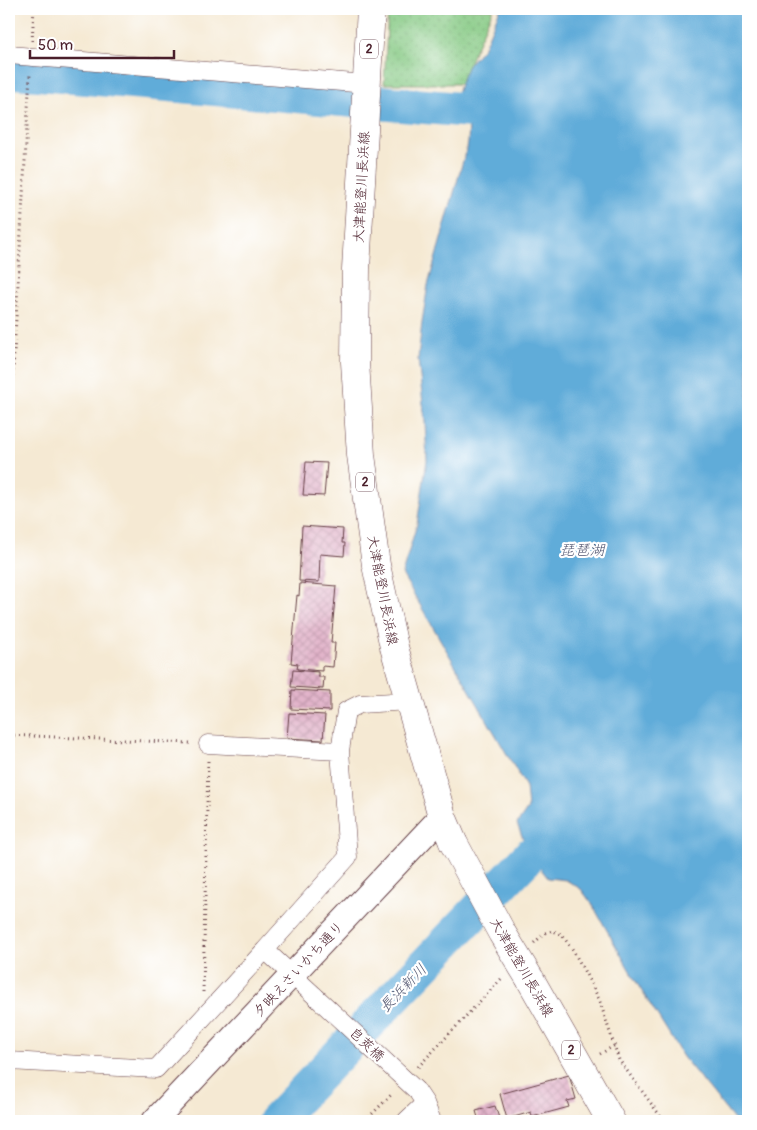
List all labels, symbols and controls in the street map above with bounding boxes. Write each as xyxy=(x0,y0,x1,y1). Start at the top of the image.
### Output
scale bar xyxy=(30,28,174,60)
text: 50 m xyxy=(38,36,73,55)
road number: 2 xyxy=(360,40,378,59)
street label: 大津能登川長浜線 xyxy=(350,131,373,243)
road number: 2 xyxy=(356,472,374,492)
street label: 大津能登川長浜線 xyxy=(363,534,402,647)
water label: 琵琶湖 xyxy=(559,541,606,560)
street label: 大津能登川長浜線 xyxy=(486,915,557,1020)
street label: 夕映えさいかち通り xyxy=(250,918,347,1021)
water label: 長浜新川 xyxy=(376,960,431,1017)
street label: 皀莢橋 xyxy=(346,1024,388,1065)
road number: 2 xyxy=(562,1040,580,1060)

